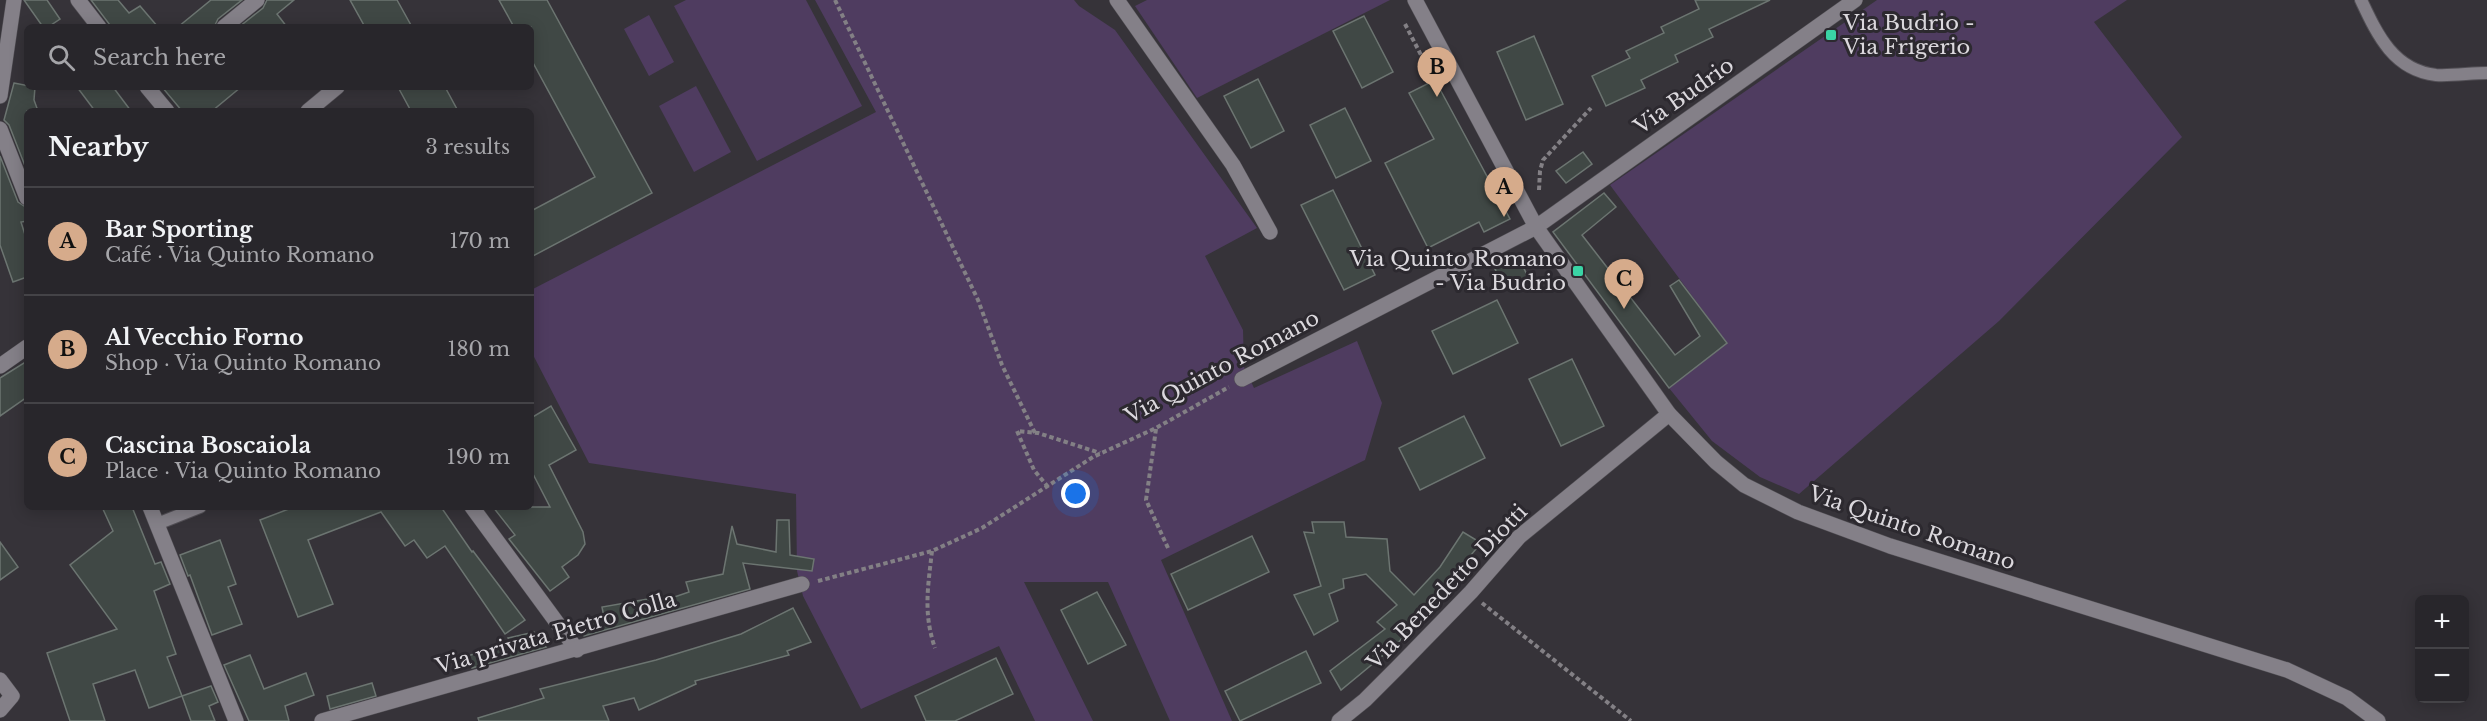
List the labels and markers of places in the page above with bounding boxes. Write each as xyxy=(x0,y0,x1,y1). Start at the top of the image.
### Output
place label: Via Budrio - Via Frigerio xyxy=(1842,10,1975,60)
marker: Via Budrio - Via Frigerio xyxy=(1824,28,1838,42)
pin: B xyxy=(1418,48,1456,97)
pin: A xyxy=(1484,168,1524,217)
place label: Via Quinto Romano - Via Budrio xyxy=(1348,246,1566,296)
pin: C xyxy=(1604,260,1644,309)
marker: Via Quinto Romano - Via Budrio xyxy=(1571,264,1585,278)

